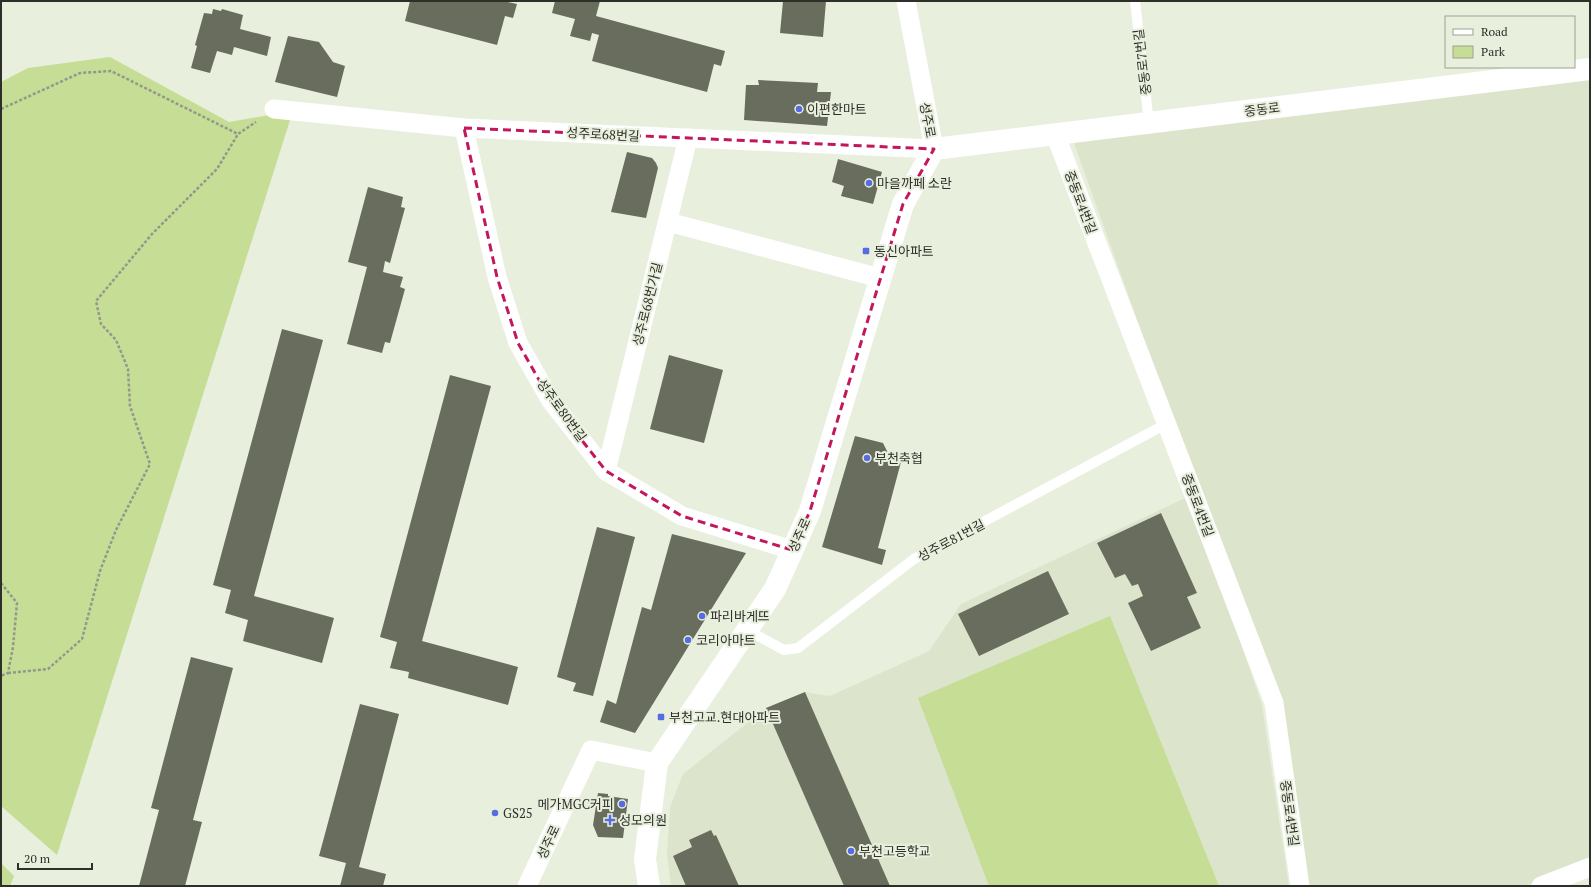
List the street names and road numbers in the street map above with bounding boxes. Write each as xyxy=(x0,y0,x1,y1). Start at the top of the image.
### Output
street label: 중동로7번길 xyxy=(1129,28,1155,96)
street label: 중동로 xyxy=(1243,98,1281,120)
street label: 성주로 xyxy=(916,101,940,139)
street label: 성주로68번길 xyxy=(566,123,640,145)
street label: 중동로4번길 xyxy=(1061,168,1101,236)
street label: 성주로68번가길 xyxy=(628,260,666,348)
street label: 성주로80번길 xyxy=(533,375,591,445)
street label: 중동로4번길 xyxy=(1178,471,1218,539)
street label: 성주로 xyxy=(783,515,815,555)
street label: 성주로81번길 xyxy=(914,515,988,565)
street label: 중동로4번길 xyxy=(1276,779,1304,847)
street label: 성주로 xyxy=(532,822,564,862)

